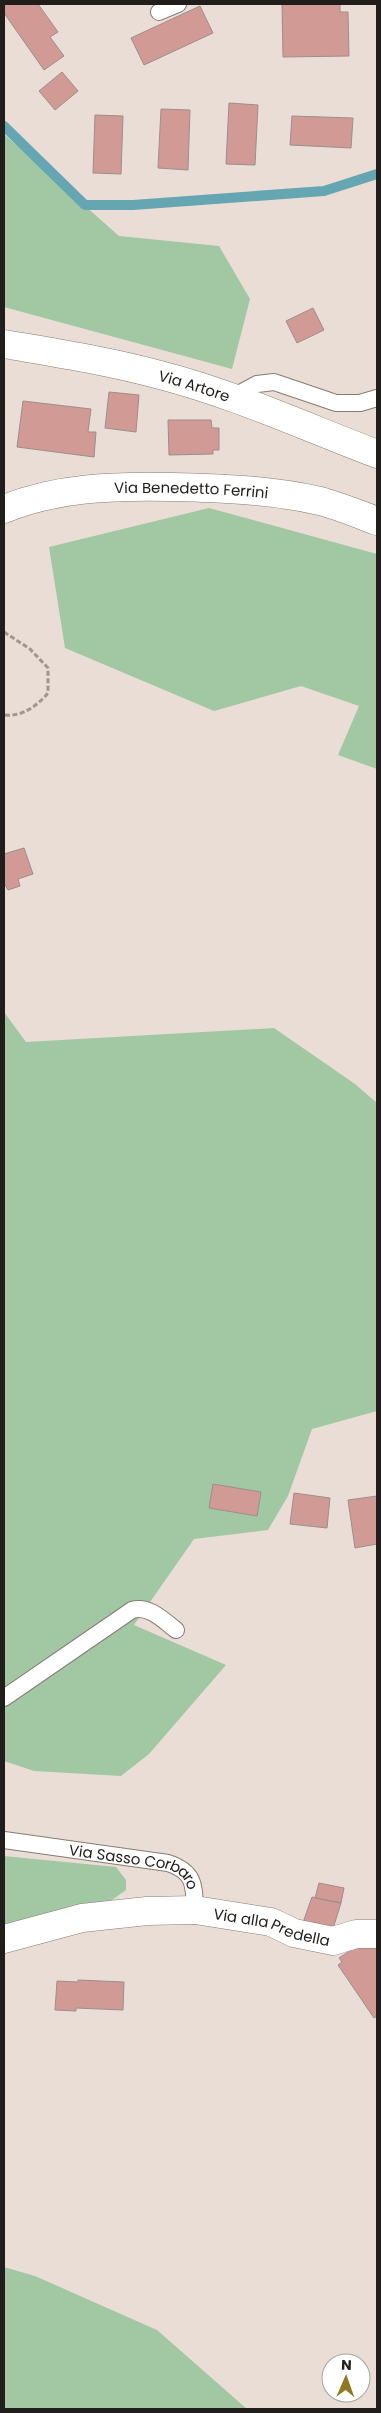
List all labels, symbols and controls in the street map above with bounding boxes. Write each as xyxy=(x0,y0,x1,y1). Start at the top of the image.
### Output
street label: Via Artore xyxy=(156,365,233,406)
street label: Via Benedetto Ferrini xyxy=(114,476,270,503)
street label: Via Sasso Corbaro xyxy=(68,1839,204,1892)
street label: Via alla Predella xyxy=(212,1903,332,1951)
north arrow xyxy=(321,2353,371,2403)
text: N xyxy=(341,2355,352,2375)

